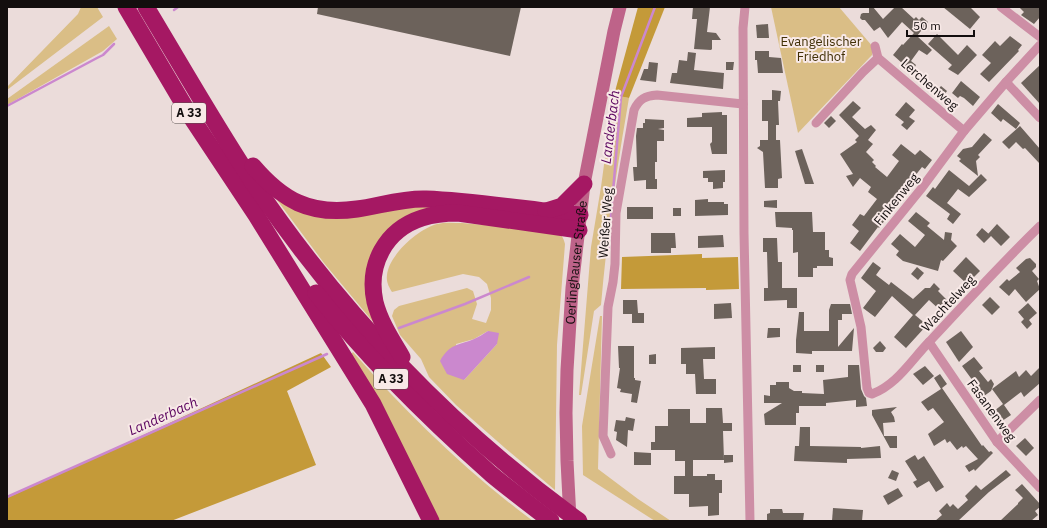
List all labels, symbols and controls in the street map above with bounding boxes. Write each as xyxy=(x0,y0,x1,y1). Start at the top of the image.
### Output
scale bar xyxy=(907,12,974,38)
text: 50 m xyxy=(913,18,941,33)
park label: Evangelischer Friedhof xyxy=(780,33,862,65)
street label: Lerchenweg xyxy=(897,55,962,114)
water label: Landerbach xyxy=(597,89,623,165)
road number: A 33 xyxy=(172,103,206,123)
street label: Finkenweg xyxy=(870,169,923,229)
street label: Weißer Weg xyxy=(595,187,616,259)
street label: Oerlinghauser Straße xyxy=(562,200,591,325)
street label: Wachtelweg xyxy=(918,271,979,335)
road number: A 33 xyxy=(374,369,408,389)
street label: Fasanenweg xyxy=(963,376,1020,445)
water label: Landerbach xyxy=(126,393,201,439)

